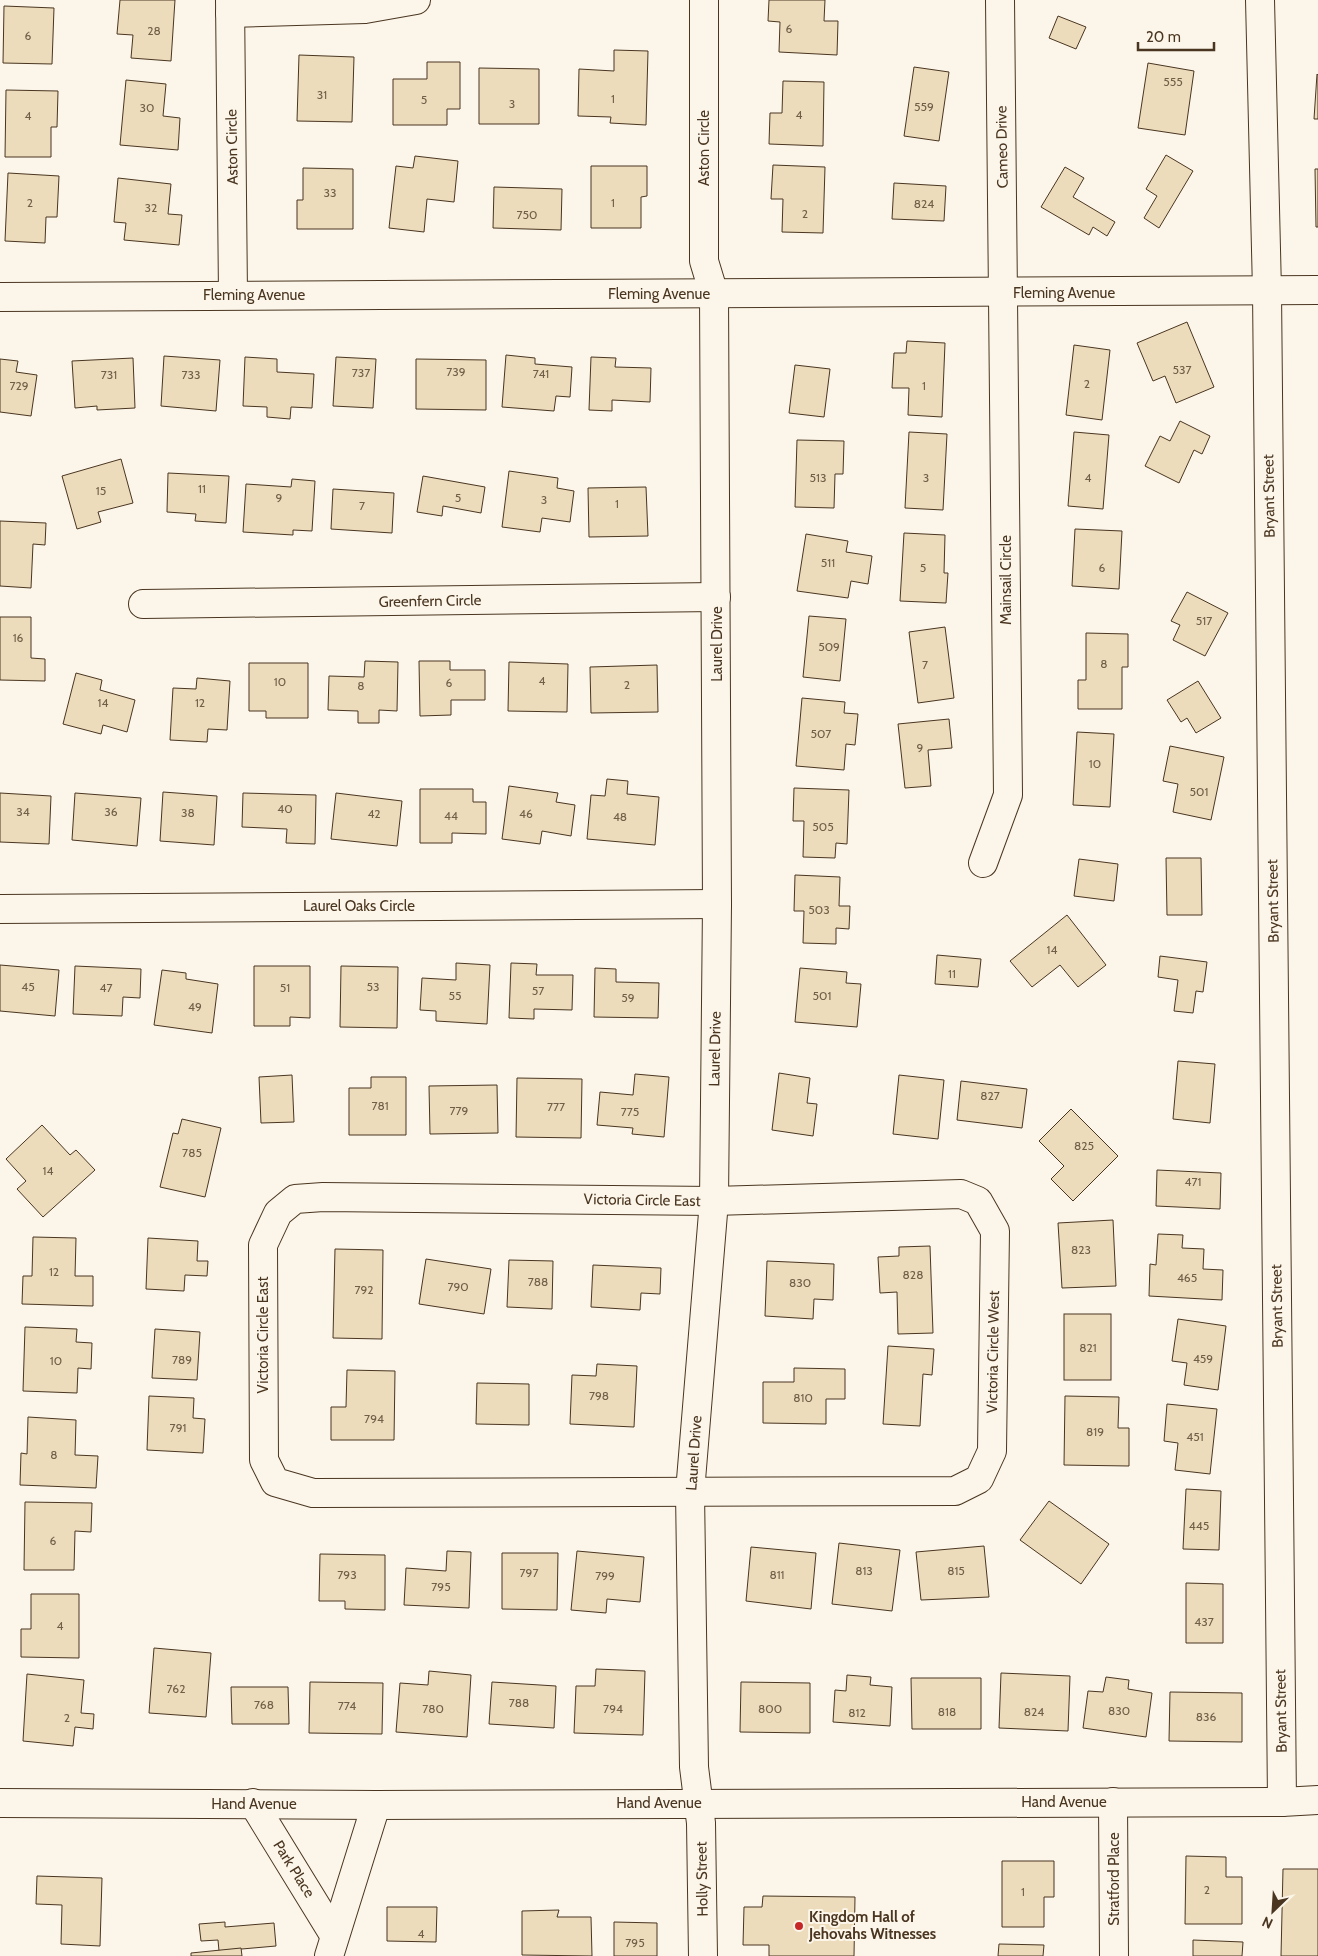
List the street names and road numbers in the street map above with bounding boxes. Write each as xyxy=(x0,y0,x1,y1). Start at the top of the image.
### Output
street label: Cameo Drive xyxy=(992,105,1012,188)
street label: Aston Circle xyxy=(222,109,242,185)
street label: Aston Circle xyxy=(695,110,713,186)
street label: Fleming Avenue xyxy=(1013,284,1115,302)
street label: Fleming Avenue xyxy=(608,285,710,303)
street label: Fleming Avenue xyxy=(203,286,305,304)
street label: Bryant Street xyxy=(1259,454,1279,538)
street label: Mainsail Circle xyxy=(997,535,1015,625)
street label: Greenfern Circle xyxy=(379,591,482,611)
street label: Laurel Drive xyxy=(708,606,726,682)
street label: Bryant Street xyxy=(1263,859,1283,943)
street label: Laurel Oaks Circle xyxy=(303,897,415,915)
street label: Laurel Drive xyxy=(705,1011,725,1087)
street label: Victoria Circle East xyxy=(583,1190,701,1210)
street label: Bryant Street xyxy=(1267,1264,1287,1348)
street label: Victoria Circle East xyxy=(254,1276,272,1394)
street label: Victoria Circle West xyxy=(983,1290,1003,1414)
street label: Laurel Drive xyxy=(682,1414,706,1491)
street label: Bryant Street xyxy=(1271,1669,1291,1753)
street label: Hand Avenue xyxy=(1021,1793,1107,1811)
street label: Hand Avenue xyxy=(616,1794,702,1812)
street label: Hand Avenue xyxy=(211,1795,297,1813)
street label: Stratford Place xyxy=(1105,1832,1123,1926)
street label: Park Place xyxy=(269,1837,319,1901)
street label: Holly Street xyxy=(692,1841,712,1917)

